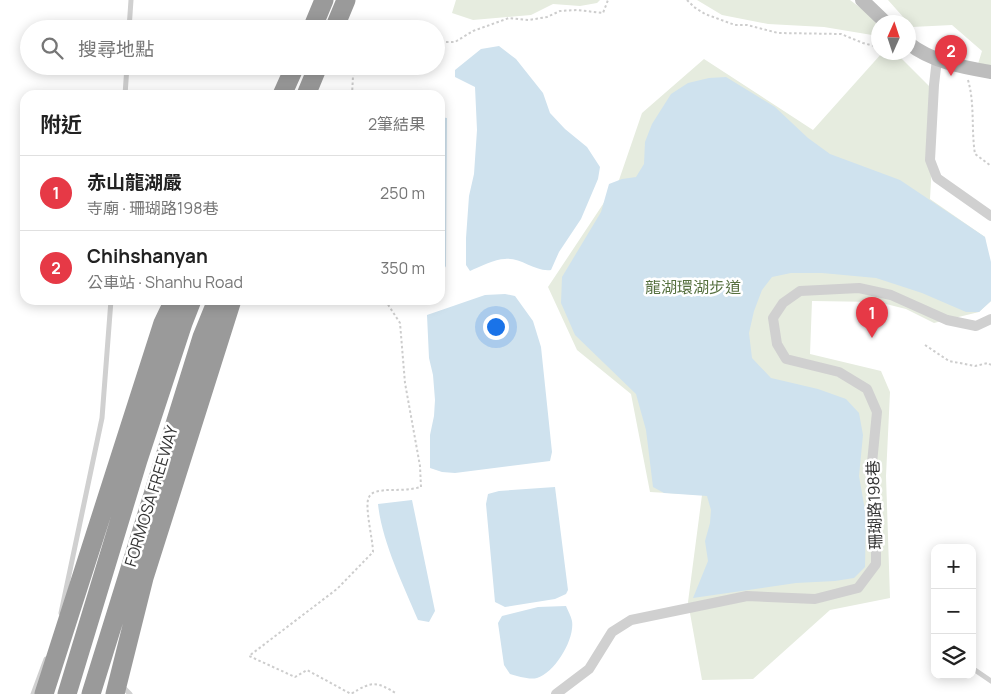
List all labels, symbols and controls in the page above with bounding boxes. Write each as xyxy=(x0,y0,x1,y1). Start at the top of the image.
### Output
north arrow xyxy=(871,15,916,60)
search box xyxy=(20,20,445,75)
icon: search xyxy=(38,34,66,62)
pin: 2 xyxy=(935,35,967,76)
text: 搜尋地點 xyxy=(78,36,154,62)
text: 附近 xyxy=(40,110,82,138)
text: 2筆結果 xyxy=(368,113,425,135)
text: 赤山龍湖嚴 xyxy=(87,169,182,195)
text: 1 xyxy=(52,182,60,204)
text: 250 m xyxy=(380,182,425,204)
text: 寺廟 · 珊瑚路198巷 xyxy=(87,197,218,219)
text: Chihshanyan xyxy=(87,243,208,269)
text: 2 xyxy=(51,257,61,279)
text: 350 m xyxy=(380,257,425,279)
text: 公車站 · Shanhu Road xyxy=(87,271,243,293)
park label: 龍湖環湖步道 xyxy=(645,276,741,298)
pin: 1 xyxy=(856,297,888,338)
your location xyxy=(483,314,509,340)
street label: FORMOSA FREEWAY xyxy=(119,423,183,569)
street label: 珊瑚路198巷 xyxy=(861,460,887,550)
map controls xyxy=(931,544,976,679)
button: + xyxy=(931,544,976,589)
button: − xyxy=(931,589,976,634)
button: layers xyxy=(931,634,976,679)

